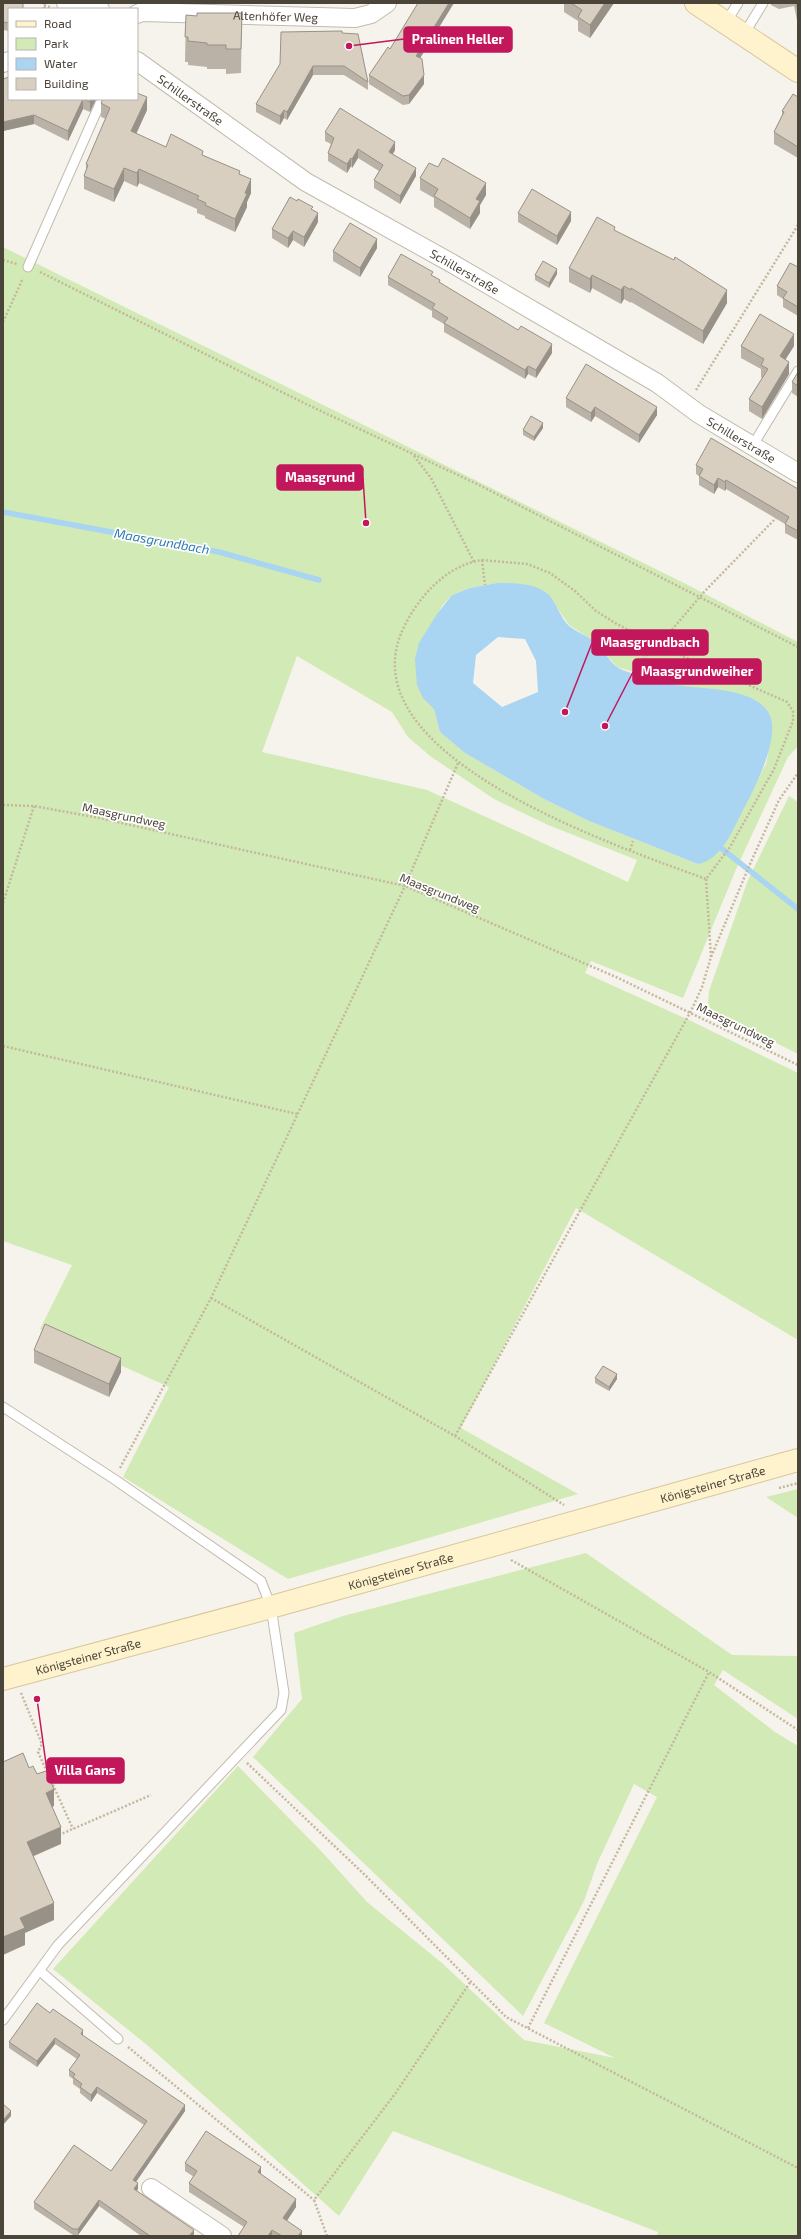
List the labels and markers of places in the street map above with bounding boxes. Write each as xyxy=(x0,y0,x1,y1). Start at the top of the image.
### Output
callout: Pralinen Heller xyxy=(404,27,512,52)
callout: Maasgrund xyxy=(277,465,363,490)
callout: Maasgrundbach xyxy=(592,630,708,655)
callout: Maasgrundweiher xyxy=(633,659,761,684)
callout: Villa Gans xyxy=(47,1758,124,1783)

